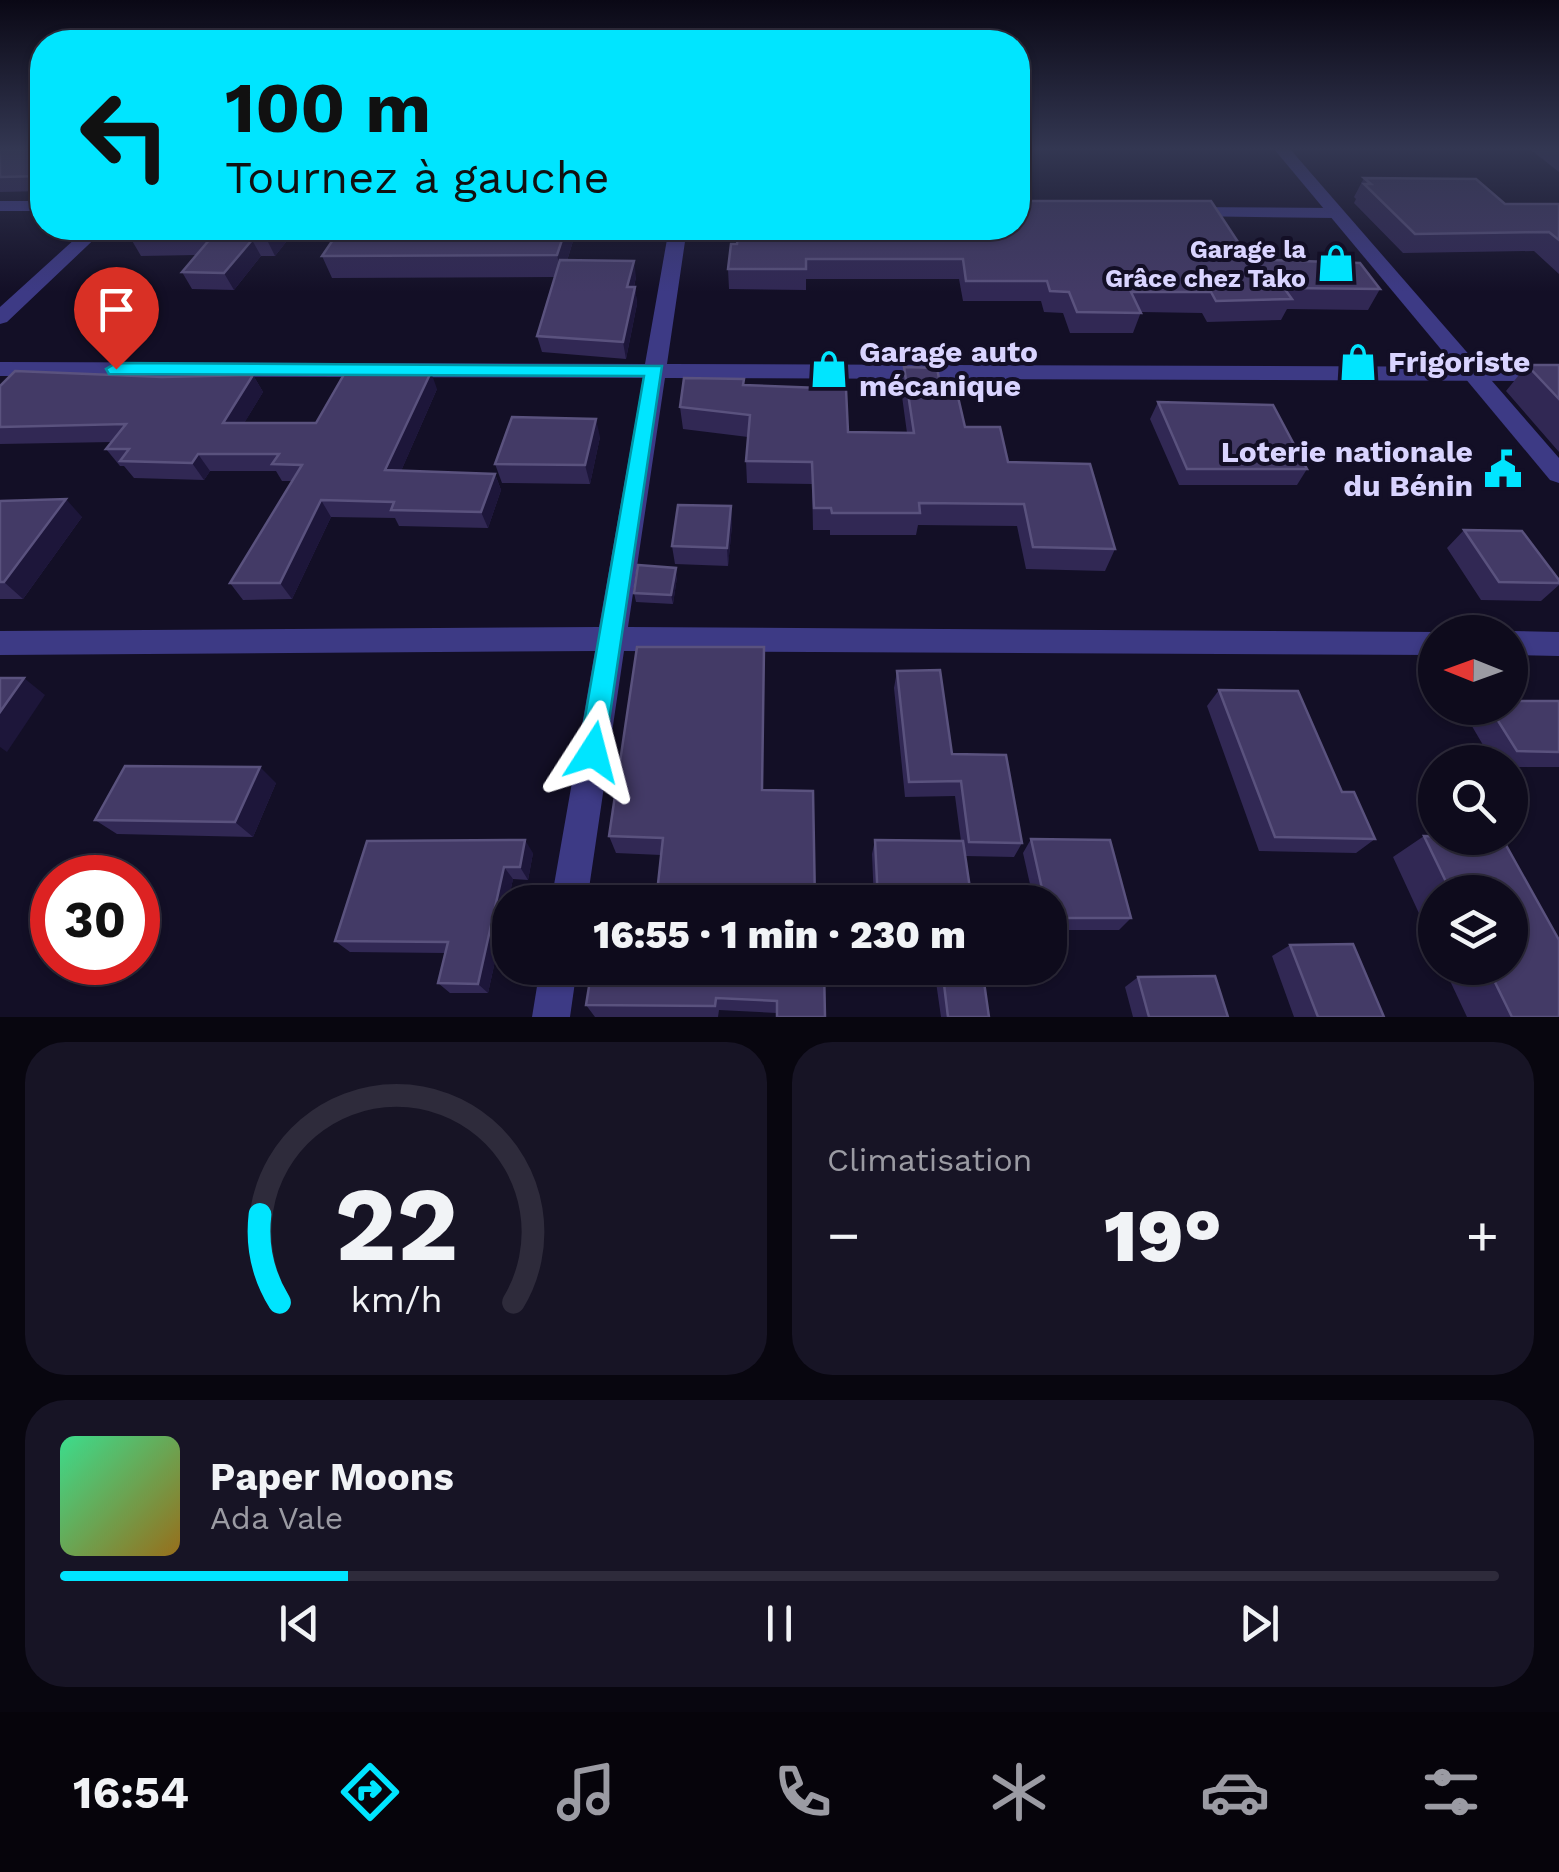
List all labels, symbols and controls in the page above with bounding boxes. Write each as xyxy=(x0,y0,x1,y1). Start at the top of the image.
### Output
text: 100 m xyxy=(225,67,431,149)
icon: left xyxy=(60,70,190,200)
text: Tournez à gauche xyxy=(225,151,610,204)
place label: Garage la Grâce chez Tako xyxy=(1105,235,1307,293)
shop icon: Garage la Grâce chez Tako xyxy=(1315,242,1357,284)
pin xyxy=(74,267,159,370)
icon: arrive xyxy=(89,282,144,337)
place label: Garage auto mécanique xyxy=(859,334,1038,403)
shop icon: Frigoriste xyxy=(1337,341,1379,383)
place label: Frigoriste xyxy=(1388,344,1530,379)
shop icon: Garage auto mécanique xyxy=(808,348,850,390)
place label: Loterie nationale du Bénin xyxy=(1221,434,1473,503)
public building icon: Loterie nationale du Bénin xyxy=(1482,448,1524,490)
north arrow xyxy=(1418,615,1528,725)
map controls xyxy=(1418,615,1528,985)
position arrow xyxy=(541,700,645,804)
button: search xyxy=(1418,745,1528,855)
speed limit sign: 30 xyxy=(30,855,160,985)
button: layers xyxy=(1418,875,1528,985)
text: 16:55 · 1 min · 230 m xyxy=(593,913,966,957)
text: Climatisation xyxy=(827,1141,1032,1179)
text: 22 xyxy=(334,1163,458,1285)
text: 19° xyxy=(1104,1191,1222,1279)
text: − xyxy=(827,1203,860,1267)
text: + xyxy=(1466,1203,1499,1267)
text: km/h xyxy=(350,1279,442,1321)
text: Paper Moons xyxy=(210,1455,454,1499)
text: Ada Vale xyxy=(210,1499,343,1537)
icon: previous xyxy=(272,1596,327,1651)
icon: pause xyxy=(752,1596,807,1651)
icon: next xyxy=(1232,1596,1287,1651)
icon: directions xyxy=(335,1757,405,1827)
icon: music xyxy=(551,1757,621,1827)
icon: phone xyxy=(768,1757,838,1827)
icon: climate xyxy=(984,1757,1054,1827)
icon: car xyxy=(1200,1757,1270,1827)
icon: filters xyxy=(1416,1757,1486,1827)
text: 16:54 xyxy=(73,1766,189,1819)

